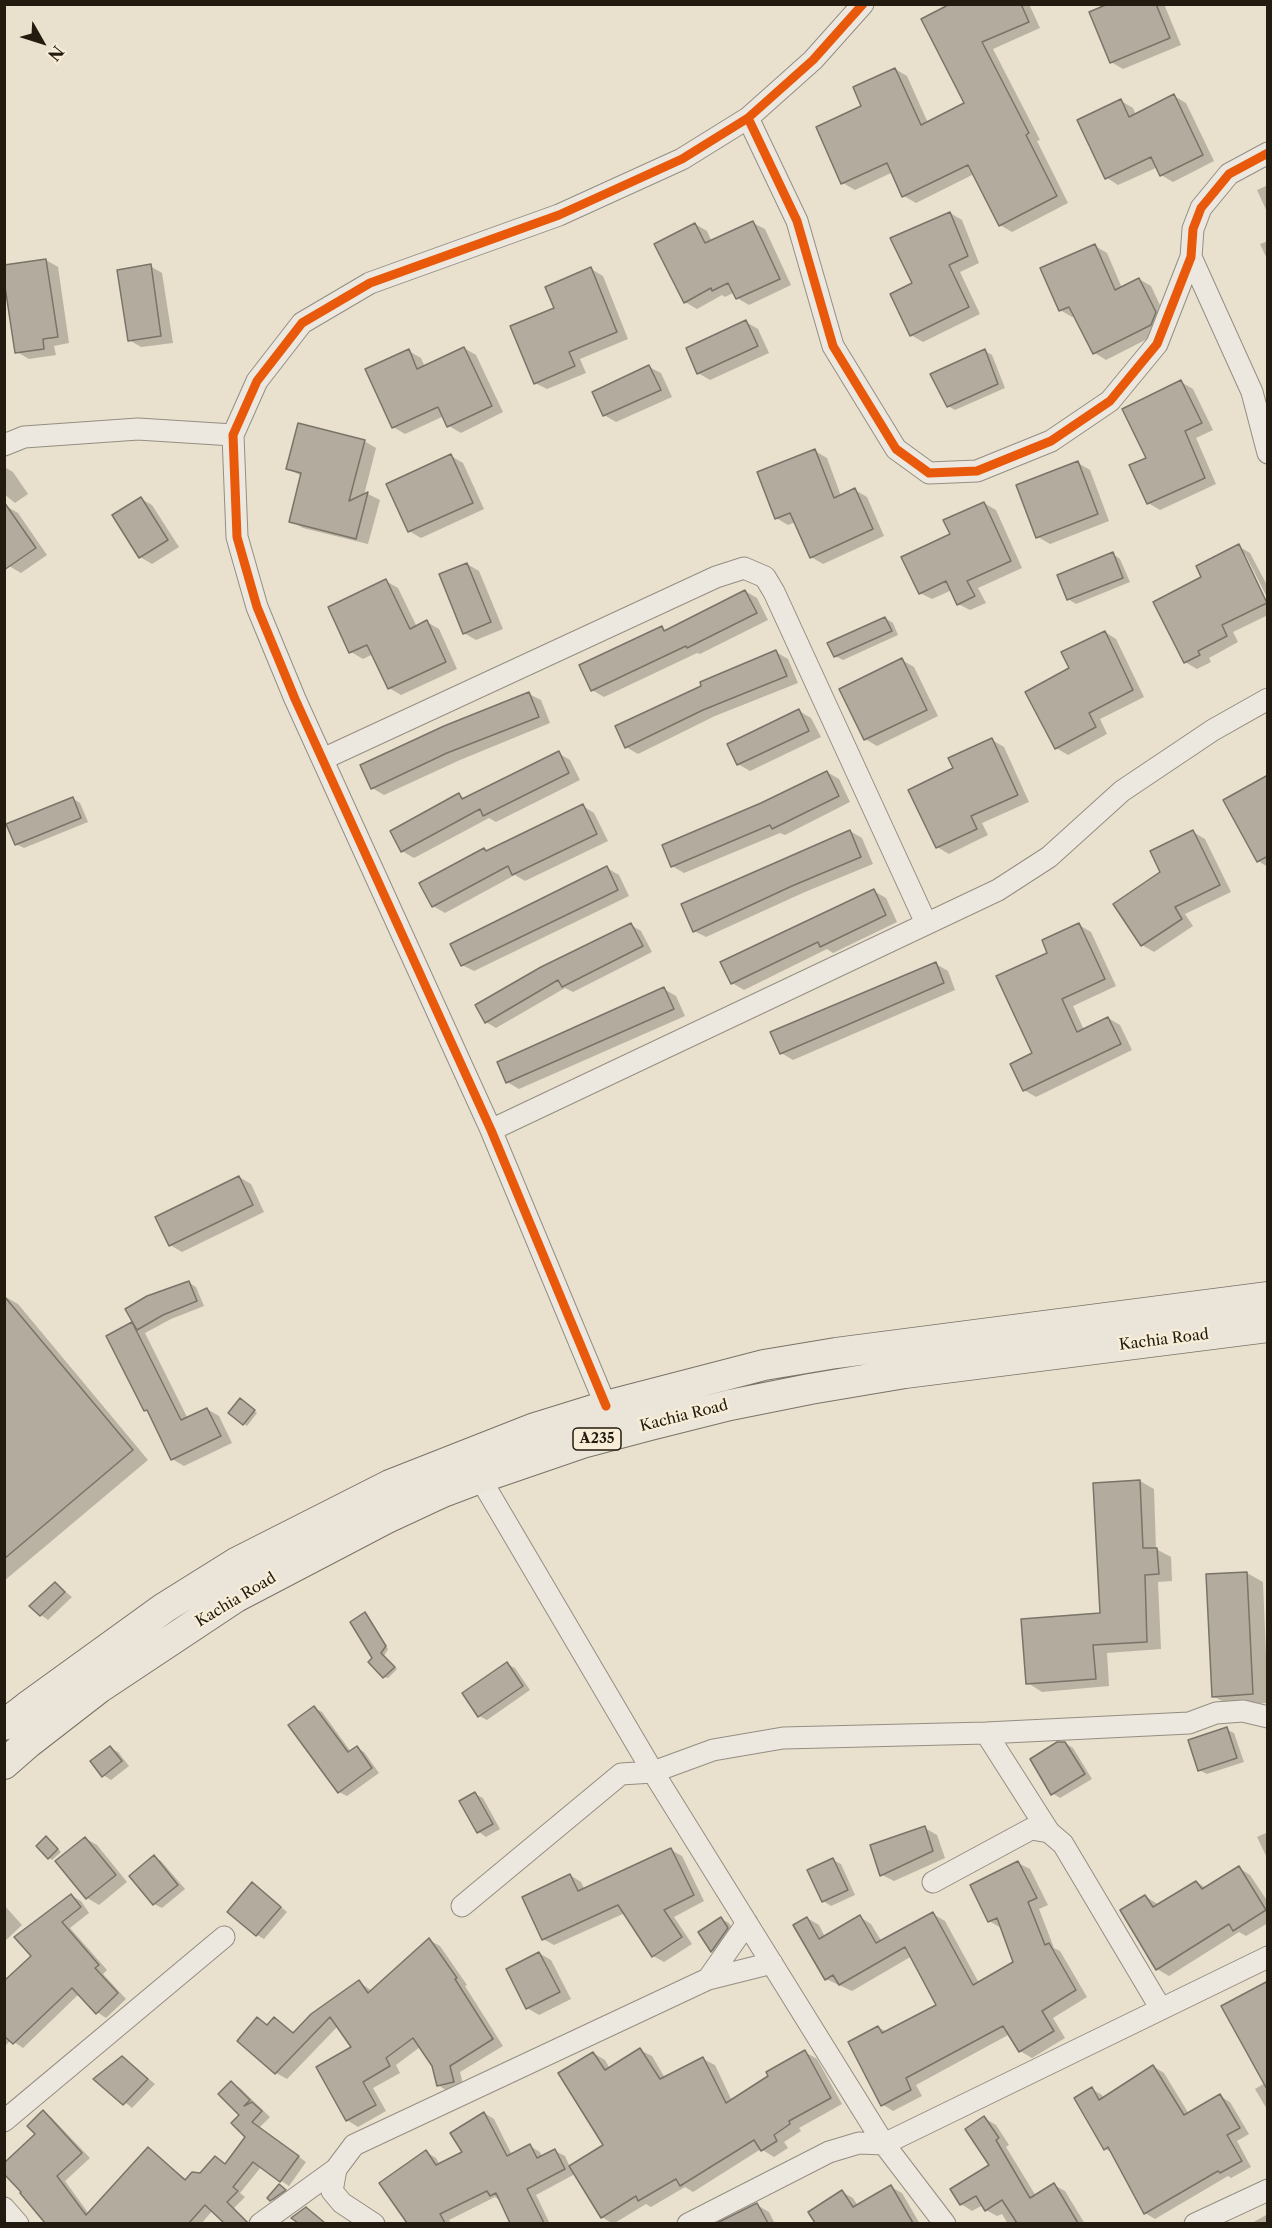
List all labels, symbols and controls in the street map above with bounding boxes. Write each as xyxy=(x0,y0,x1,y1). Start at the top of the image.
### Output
north arrow xyxy=(12,12,72,72)
text: N xyxy=(44,42,68,65)
street label: Kachia Road xyxy=(1118,1326,1210,1354)
street label: Kachia Road xyxy=(638,1396,730,1436)
road number: A235 xyxy=(573,1428,621,1450)
street label: Kachia Road xyxy=(193,1569,279,1631)

